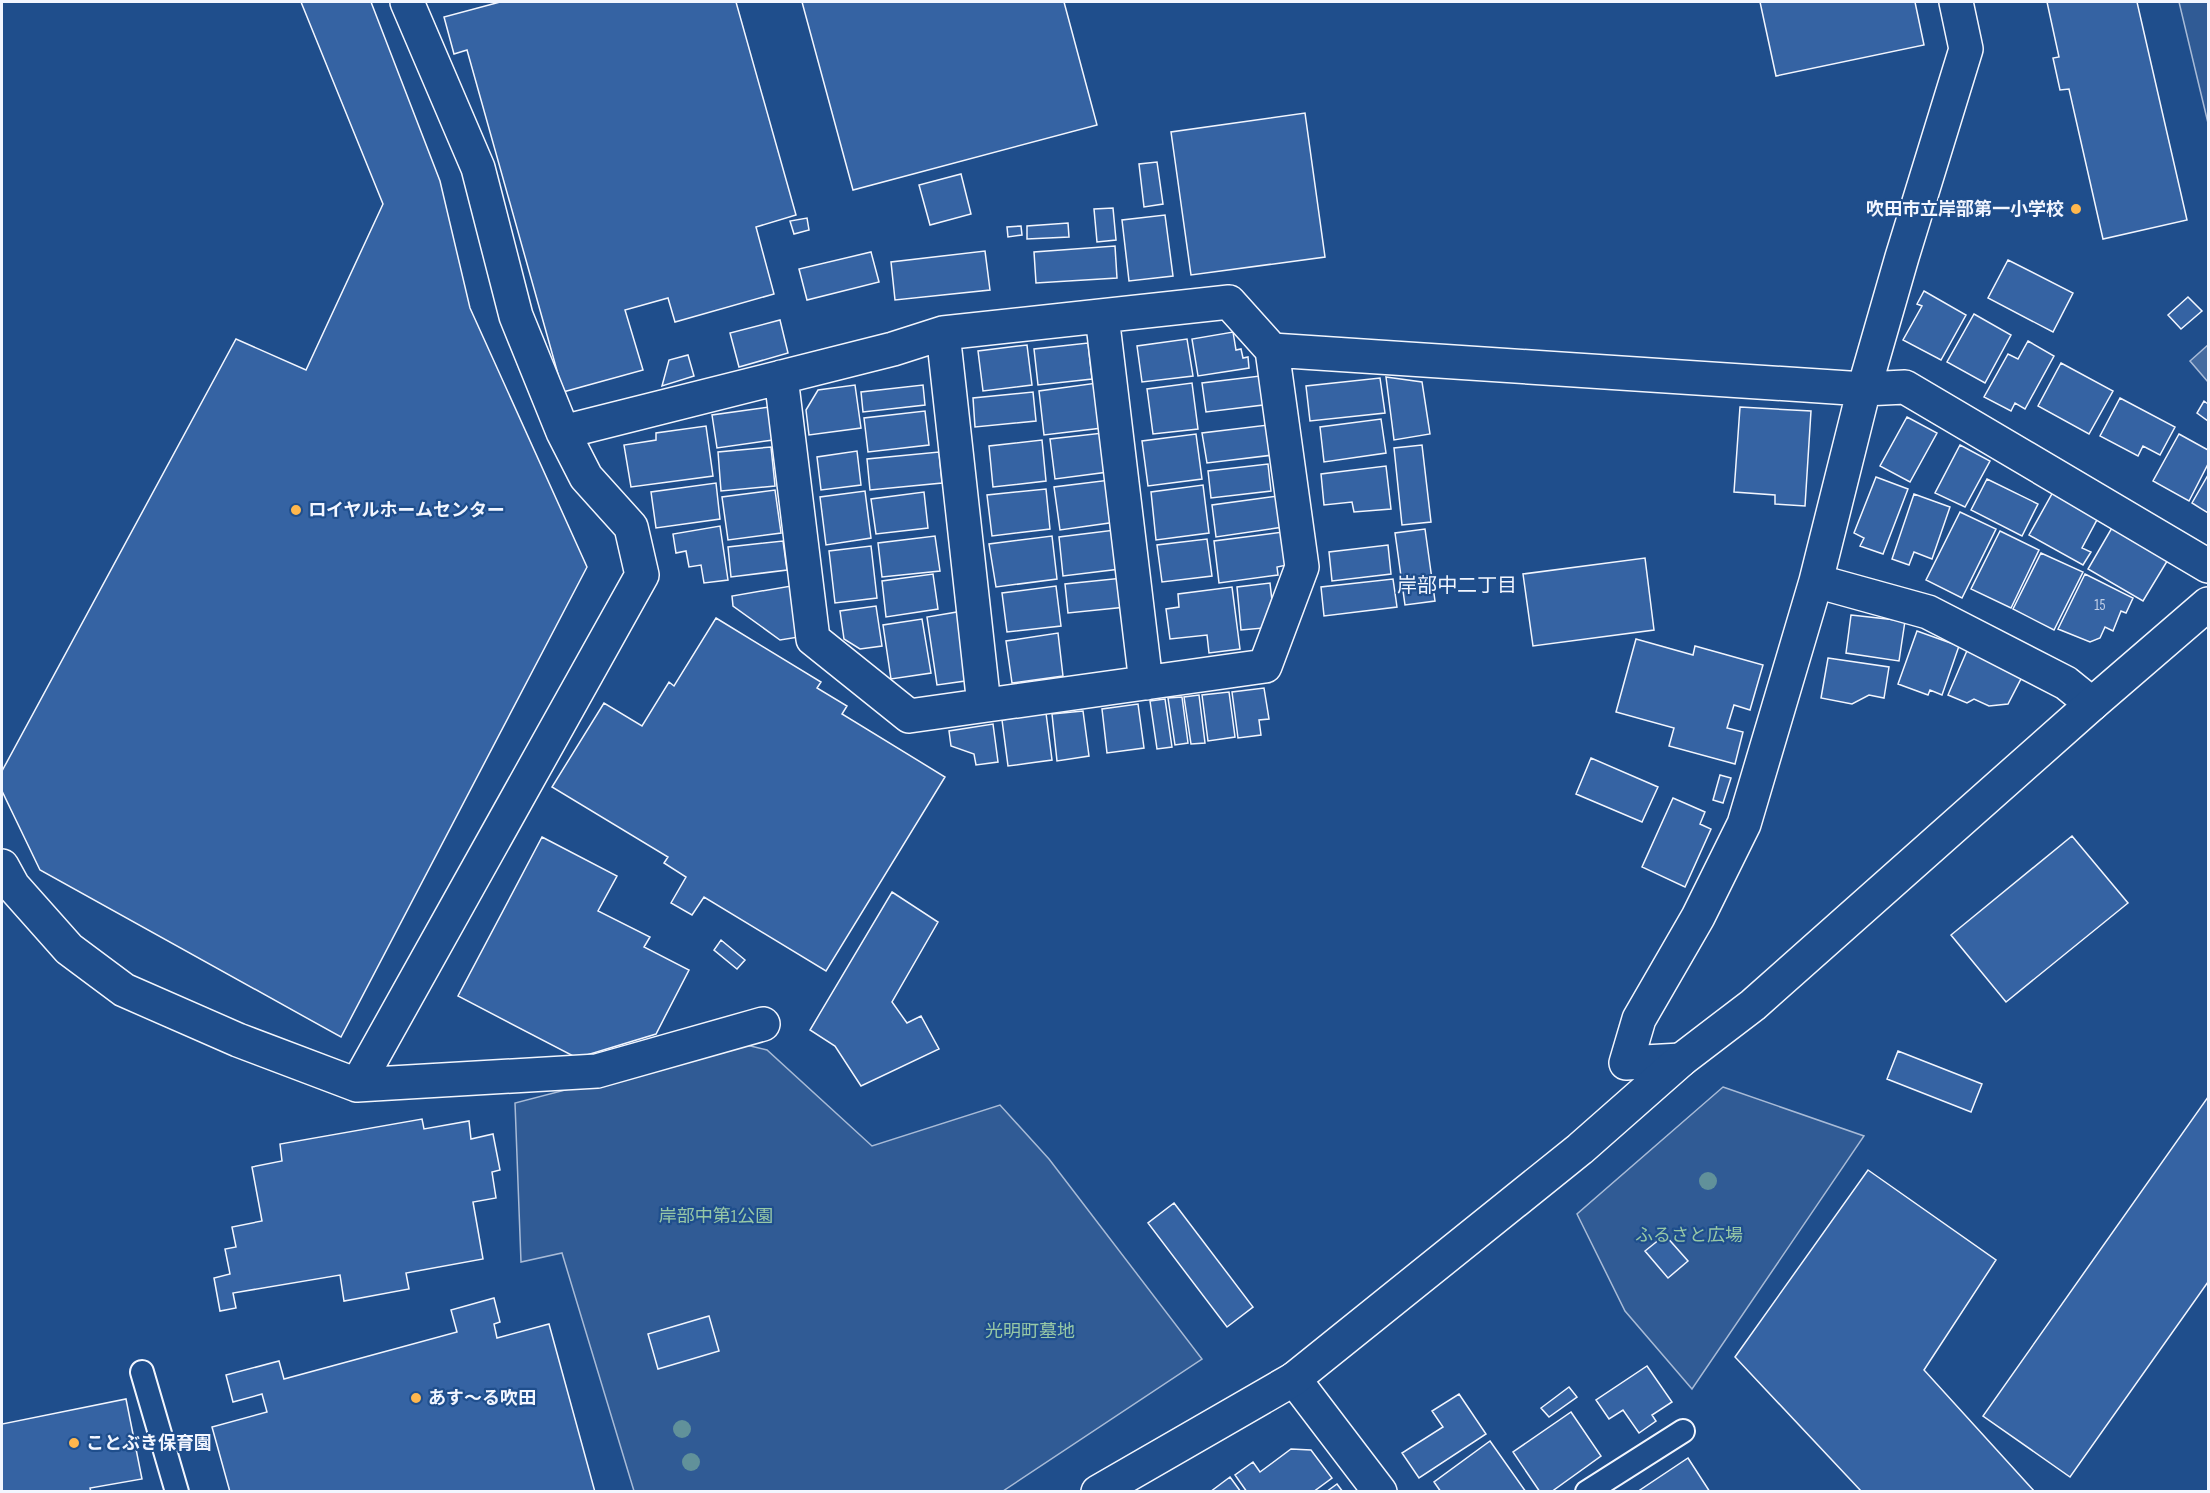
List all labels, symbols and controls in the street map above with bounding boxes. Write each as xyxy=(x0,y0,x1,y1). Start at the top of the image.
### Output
place label: 吹田市立岸部第一小学校 xyxy=(1866,199,2064,220)
marker: 吹田市立岸部第一小学校 xyxy=(2069,202,2083,216)
place label: ロイヤルホームセンター xyxy=(308,500,505,521)
marker: ロイヤルホームセンター xyxy=(289,503,303,517)
district label: 岸部中二丁目 xyxy=(1397,574,1517,598)
house number: 15 xyxy=(2094,596,2106,615)
park label: 岸部中第1公園 xyxy=(659,1206,773,1227)
park label: ふるさと広場 xyxy=(1635,1225,1743,1246)
park label: 光明町墓地 xyxy=(985,1321,1075,1342)
place label: あす～る吹田 xyxy=(428,1388,536,1409)
marker: あす～る吹田 xyxy=(409,1391,423,1405)
place label: ことぶき保育園 xyxy=(86,1433,212,1454)
marker: ことぶき保育園 xyxy=(67,1436,81,1450)

